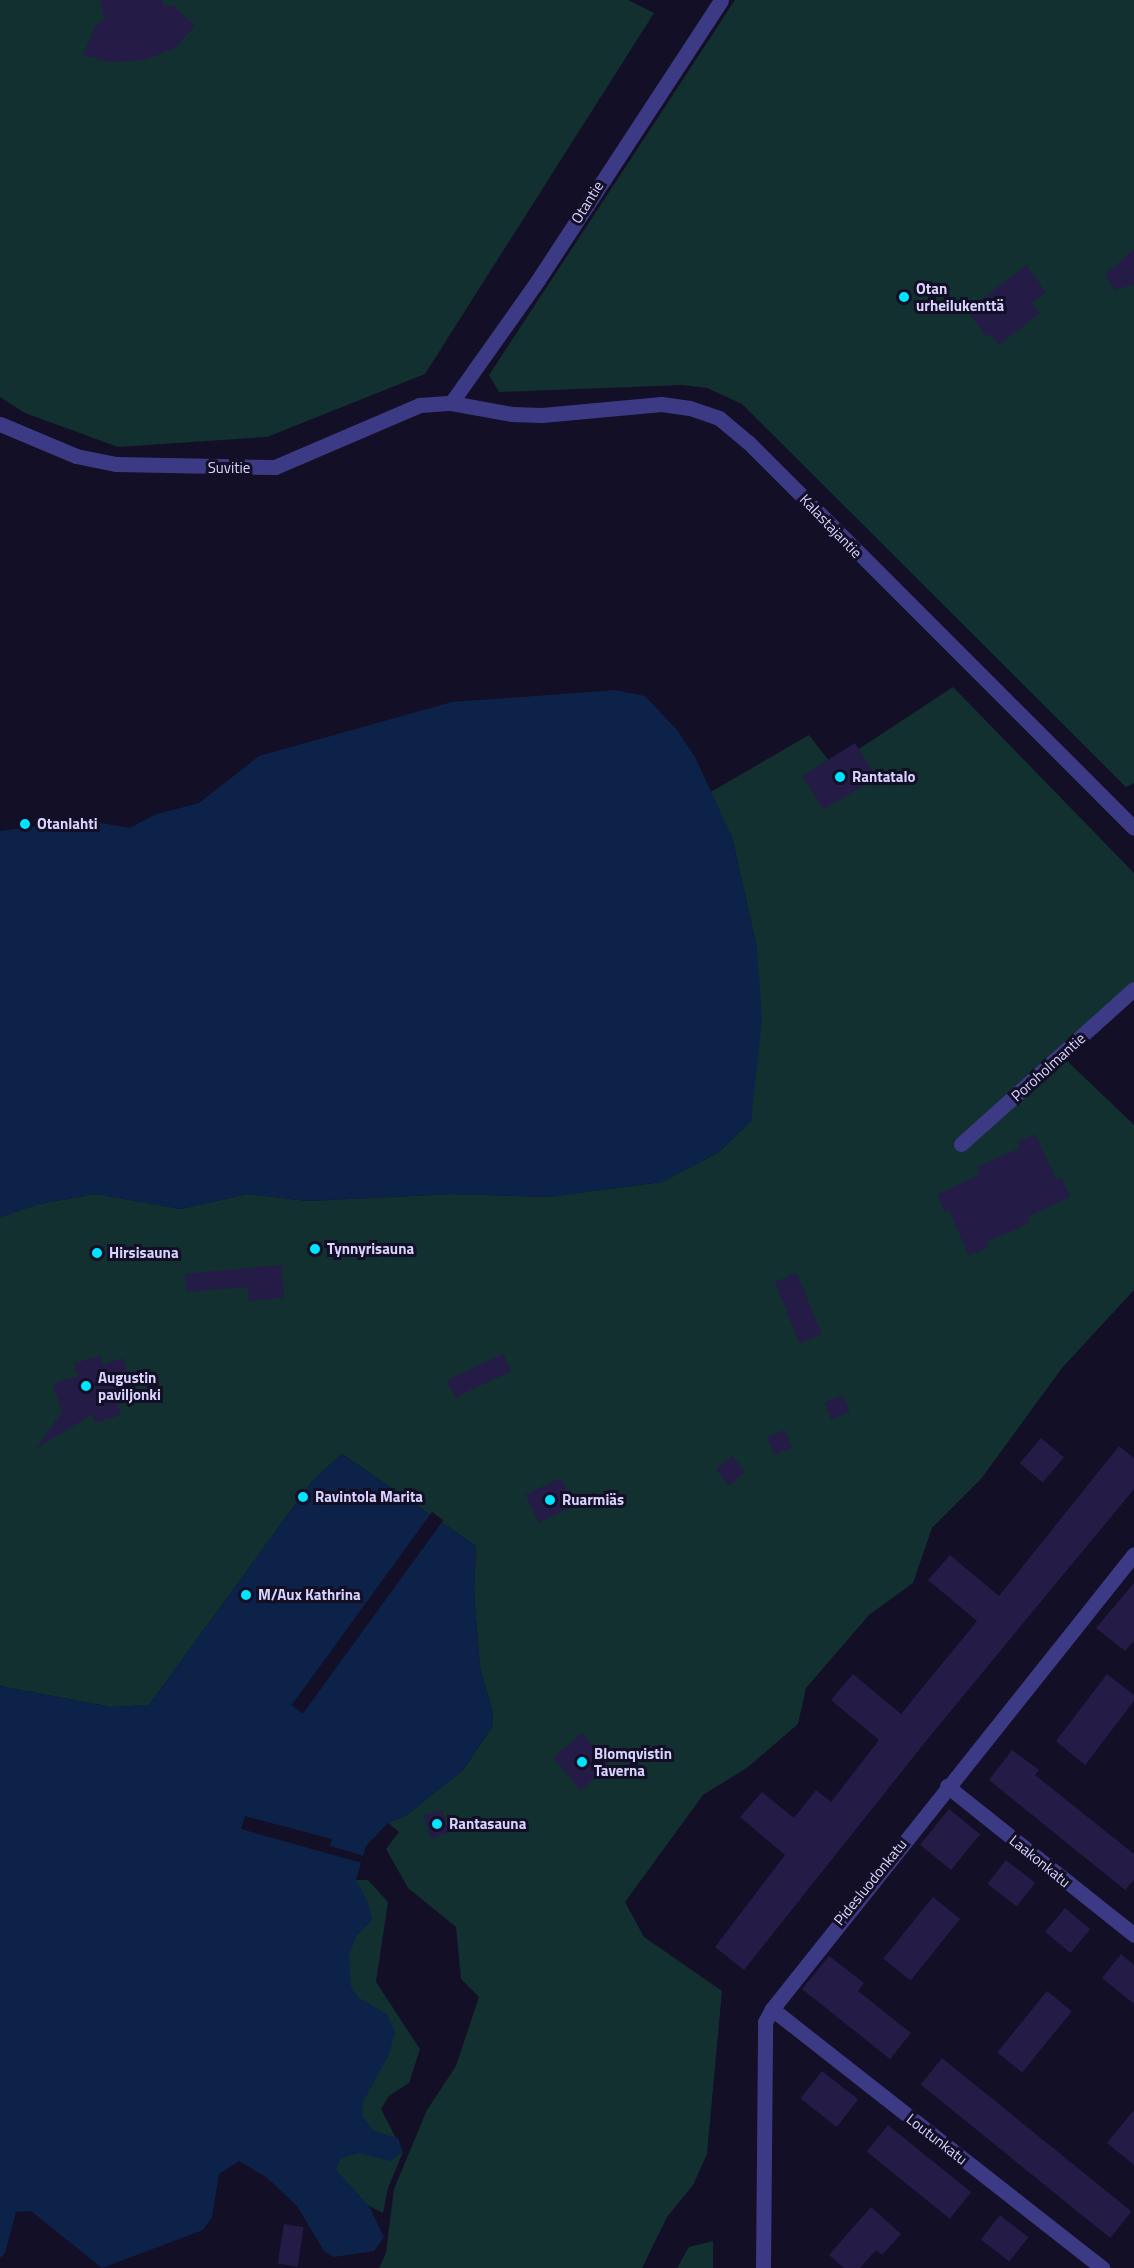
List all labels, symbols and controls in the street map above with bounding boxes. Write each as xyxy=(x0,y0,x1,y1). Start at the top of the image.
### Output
street label: Otantie xyxy=(567,177,607,227)
place label: Otan urheilukenttä xyxy=(916,279,1004,314)
marker: Otan urheilukenttä xyxy=(897,290,911,304)
street label: Suvitie xyxy=(208,459,250,477)
street label: Kalastajantie xyxy=(796,490,866,562)
place label: Rantatalo xyxy=(852,768,915,786)
marker: Rantatalo xyxy=(833,770,847,784)
place label: Otanlahti xyxy=(37,815,98,833)
marker: Otanlahti xyxy=(18,817,32,831)
street label: Poroholmantie xyxy=(1007,1029,1089,1105)
place label: Tynnyrisauna xyxy=(327,1240,414,1258)
marker: Tynnyrisauna xyxy=(308,1242,322,1256)
place label: Hirsisauna xyxy=(109,1244,179,1262)
marker: Hirsisauna xyxy=(90,1246,104,1260)
place label: Augustin paviljonki xyxy=(98,1368,161,1403)
marker: Augustin paviljonki xyxy=(79,1379,93,1393)
place label: Ravintola Marita xyxy=(315,1488,423,1506)
marker: Ravintola Marita xyxy=(296,1490,310,1504)
place label: Ruarmiäs xyxy=(562,1491,624,1509)
marker: Ruarmiäs xyxy=(543,1493,557,1507)
place label: M/Aux Kathrina xyxy=(258,1586,361,1604)
marker: M/Aux Kathrina xyxy=(239,1588,253,1602)
place label: Blomqvistin Taverna xyxy=(594,1744,672,1779)
marker: Blomqvistin Taverna xyxy=(575,1755,589,1769)
place label: Rantasauna xyxy=(449,1815,526,1833)
marker: Rantasauna xyxy=(430,1817,444,1831)
street label: Laakonkatu xyxy=(1006,1831,1074,1891)
street label: Pidesluodonkatu xyxy=(830,1835,910,1929)
street label: Loutunkatu xyxy=(903,2110,971,2168)

